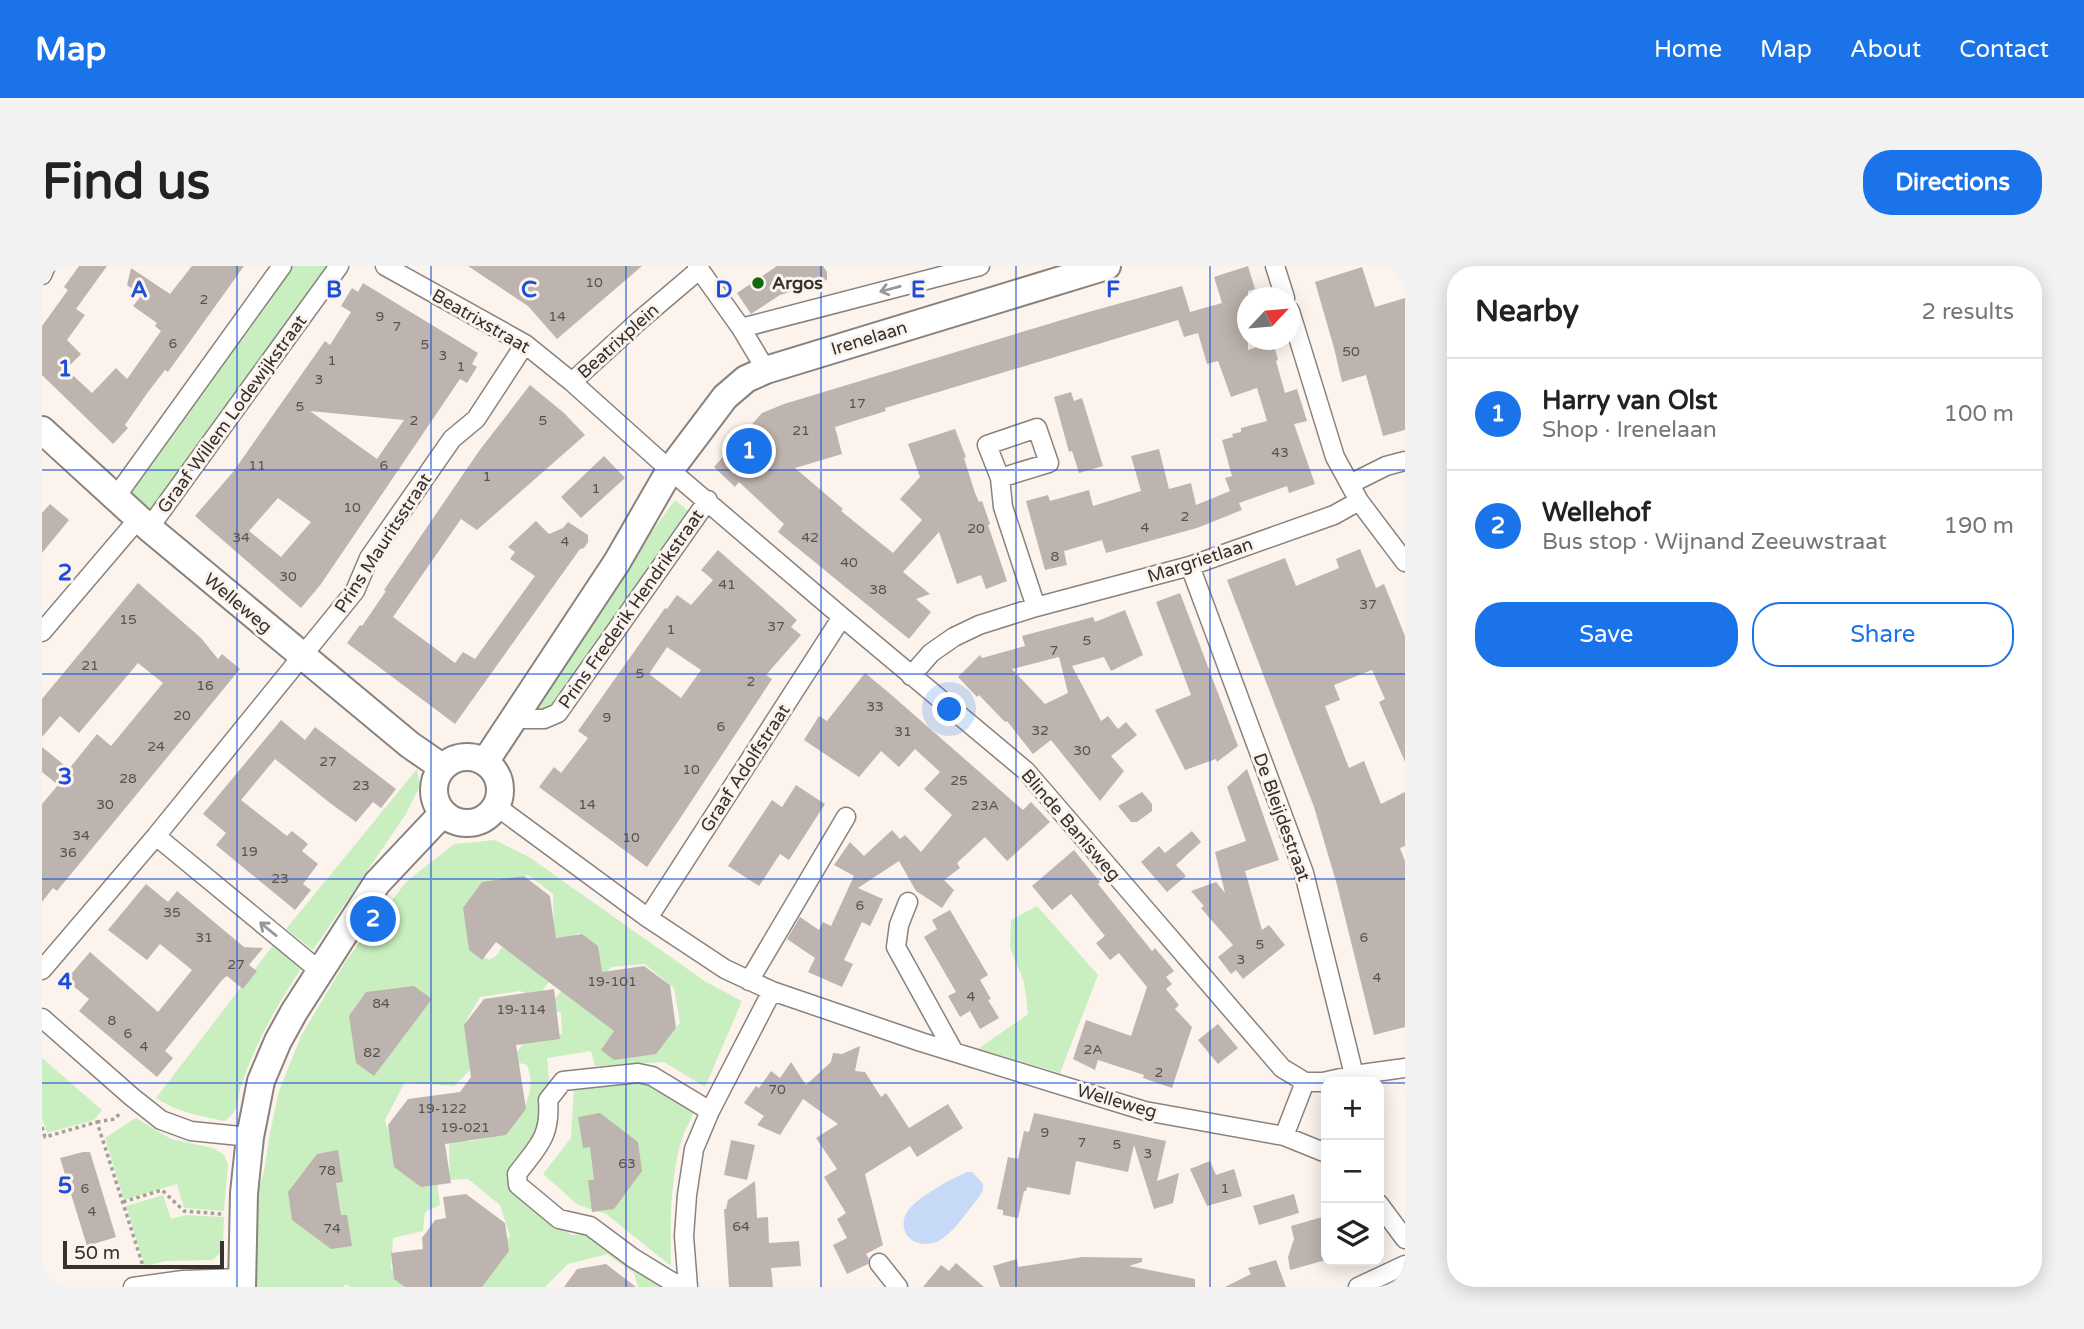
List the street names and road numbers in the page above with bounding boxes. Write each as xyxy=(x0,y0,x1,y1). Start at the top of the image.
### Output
street label: Beatrixstraat xyxy=(428,284,534,358)
street label: Beatrixplein xyxy=(573,299,663,383)
street label: Graaf Willem Lodewijkstraat xyxy=(153,310,311,518)
street label: Irenelaan xyxy=(828,316,910,360)
street label: Prins Mauritsstraat xyxy=(330,469,436,617)
street label: Prins Frederik Hendrikstraat xyxy=(554,505,708,713)
street label: Margrietlaan xyxy=(1144,533,1256,587)
street label: Welleweg xyxy=(199,568,277,638)
street label: Graaf Adolfstraat xyxy=(695,700,795,836)
street label: De Bleijdestraat xyxy=(1249,750,1315,884)
street label: Blinde Banisweg xyxy=(1017,765,1125,885)
street label: Welleweg xyxy=(1074,1079,1160,1123)

